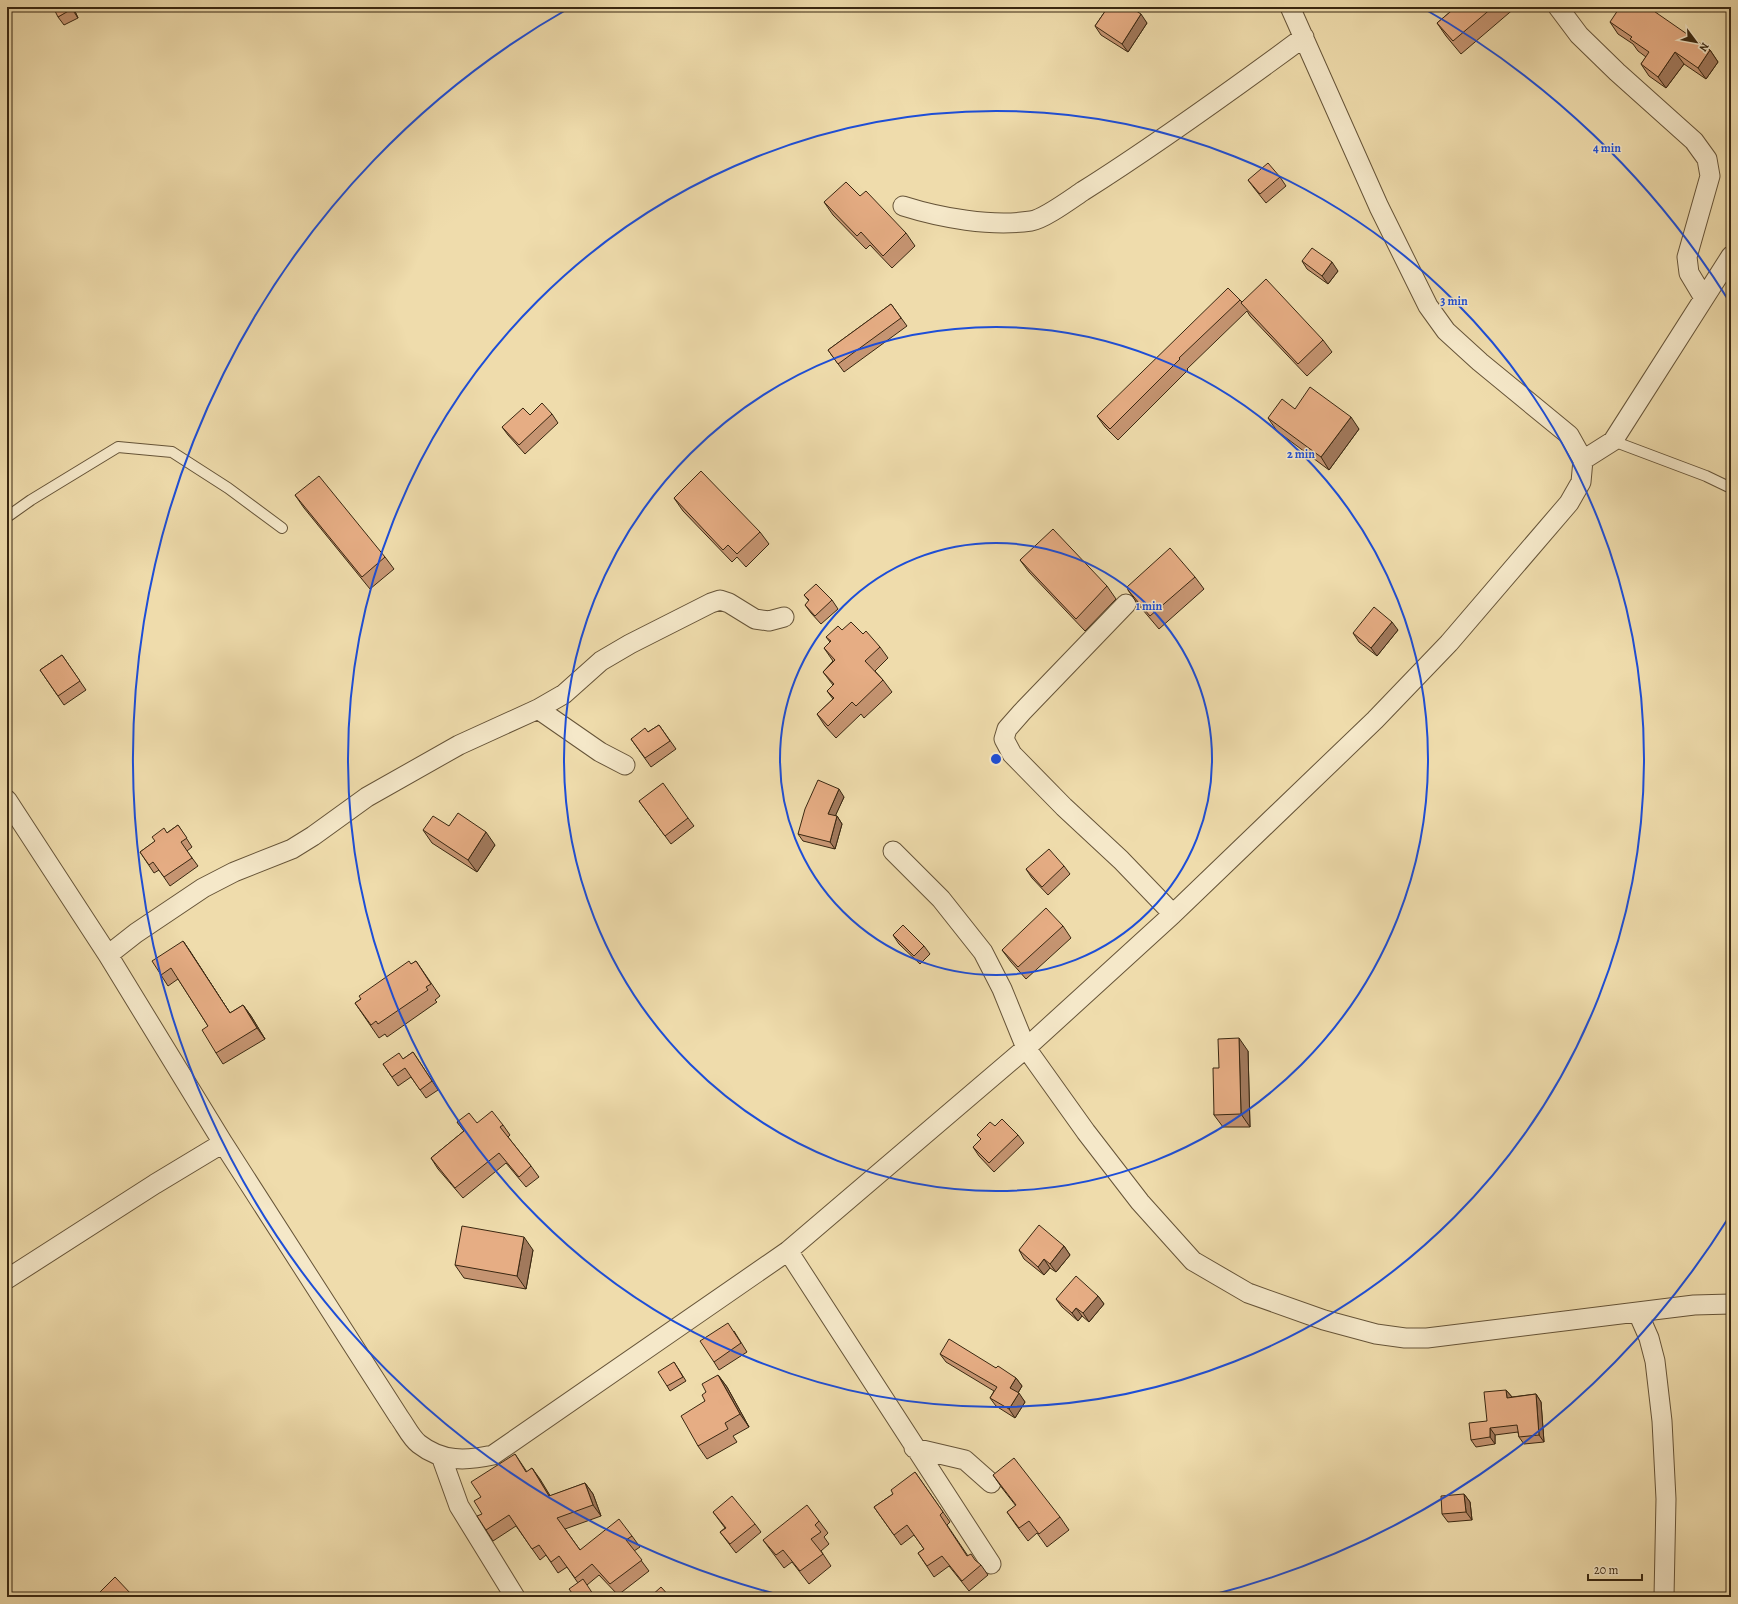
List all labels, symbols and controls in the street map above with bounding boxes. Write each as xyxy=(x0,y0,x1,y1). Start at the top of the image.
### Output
north arrow xyxy=(1676,22,1716,62)
text: N xyxy=(1696,40,1713,54)
text: 4 min xyxy=(1593,140,1621,156)
text: 3 min xyxy=(1440,293,1468,309)
text: 2 min xyxy=(1287,446,1315,462)
text: 1 min xyxy=(1136,598,1163,614)
centre of rings xyxy=(989,752,1003,766)
scale bar xyxy=(1588,1556,1642,1582)
text: 20 m xyxy=(1594,1562,1618,1578)

